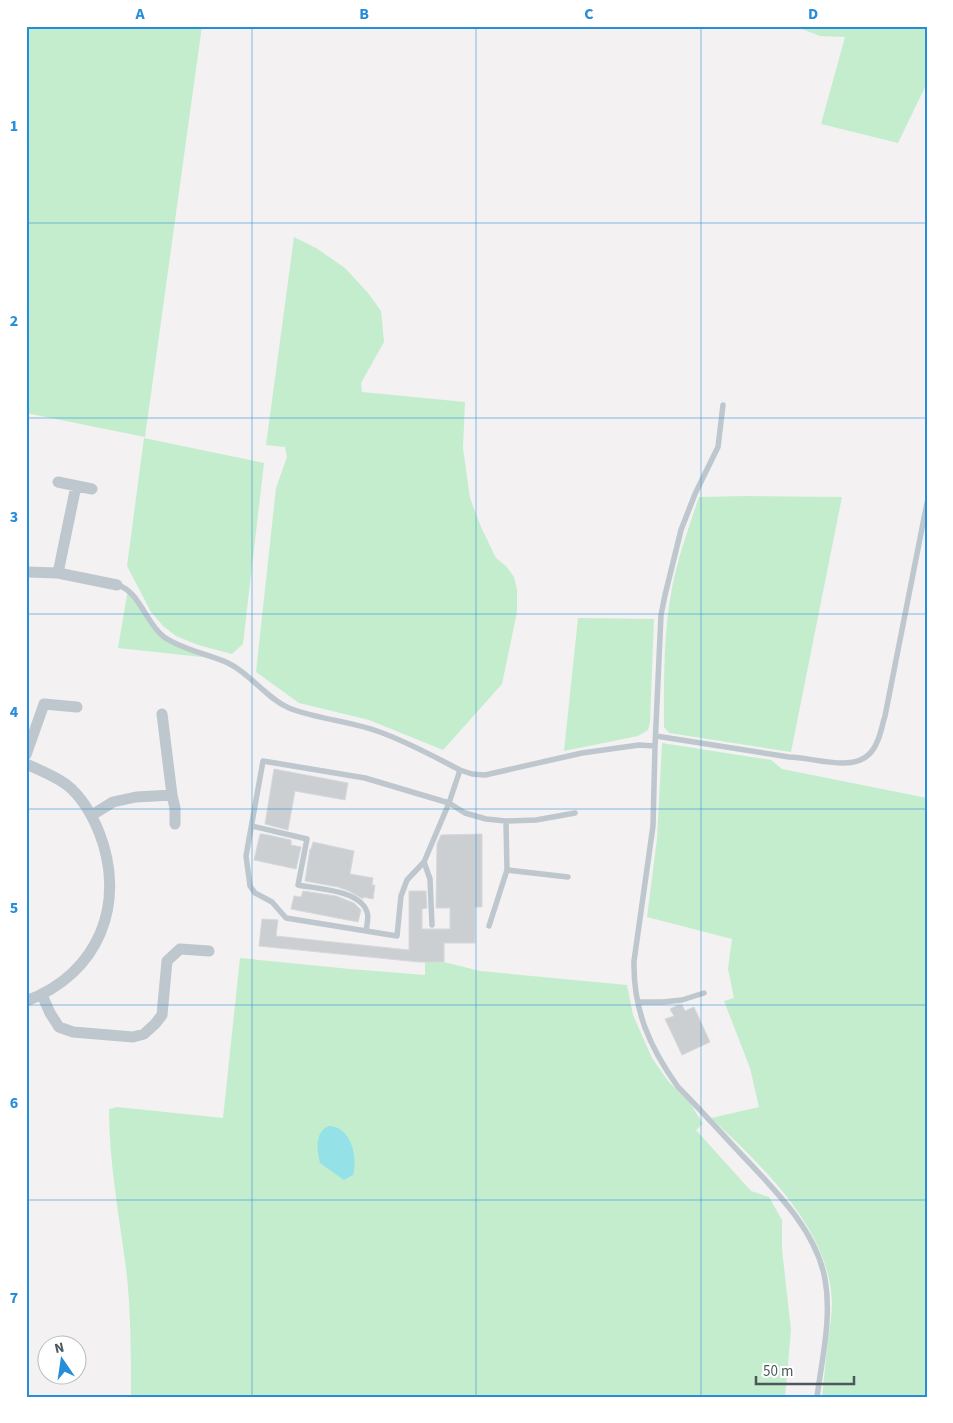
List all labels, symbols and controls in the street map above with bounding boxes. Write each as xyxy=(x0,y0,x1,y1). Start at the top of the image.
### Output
text: A xyxy=(134,3,145,25)
text: B xyxy=(359,3,369,25)
text: C xyxy=(584,3,594,25)
text: D xyxy=(808,3,818,25)
text: 1 xyxy=(10,115,18,137)
text: 2 xyxy=(10,310,18,332)
text: 3 xyxy=(10,506,18,528)
text: 4 xyxy=(10,701,19,723)
text: 5 xyxy=(10,897,18,919)
text: 6 xyxy=(10,1092,18,1114)
text: 7 xyxy=(10,1287,18,1309)
north arrow xyxy=(38,1336,88,1386)
text: N xyxy=(53,1338,66,1359)
scale bar xyxy=(756,1353,853,1385)
text: 50 m xyxy=(763,1361,793,1382)

